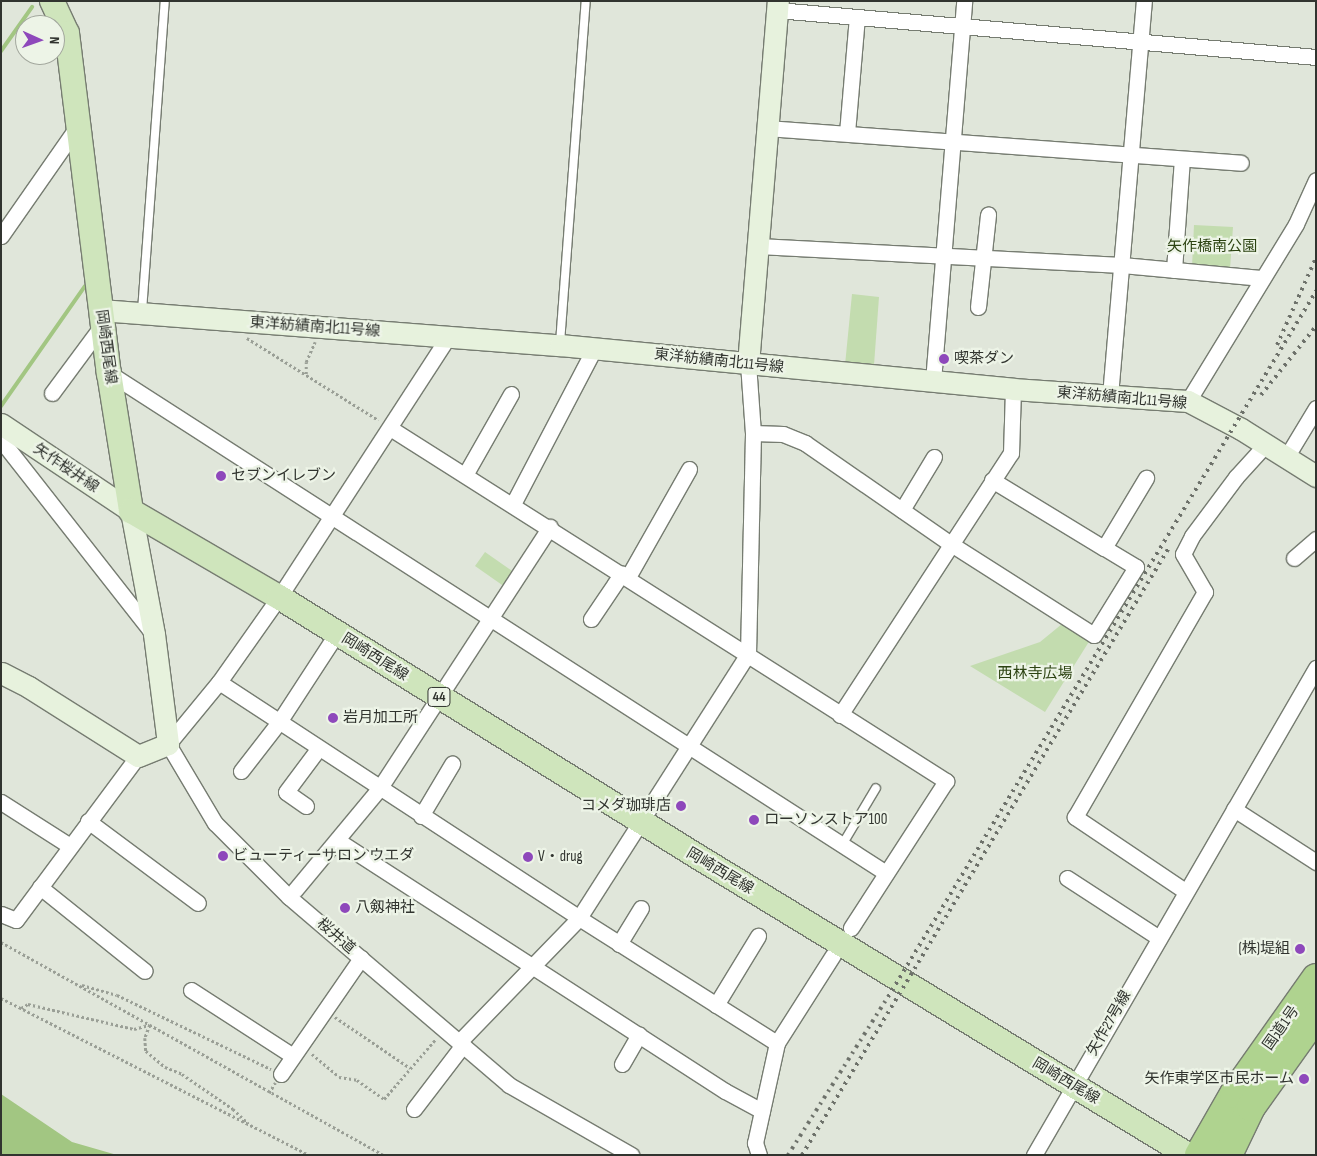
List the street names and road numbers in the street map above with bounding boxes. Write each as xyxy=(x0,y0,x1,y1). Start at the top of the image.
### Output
street label: 岡崎西尾線 xyxy=(92,309,120,385)
street label: 東洋紡績南北11号線 xyxy=(249,313,381,341)
street label: 東洋紡績南北11号線 xyxy=(653,345,785,377)
street label: 東洋紡績南北11号線 xyxy=(1056,383,1188,413)
street label: 矢作桜井線 xyxy=(30,440,102,496)
street label: 岡崎西尾線 xyxy=(338,629,412,685)
road number: 44 xyxy=(426,686,452,709)
street label: 岡崎西尾線 xyxy=(683,844,757,898)
street label: 桜井道 xyxy=(313,914,359,958)
street label: 矢作27号線 xyxy=(1083,987,1135,1059)
street label: 国道1号 xyxy=(1259,1002,1303,1054)
street label: 岡崎西尾線 xyxy=(1029,1054,1103,1108)

